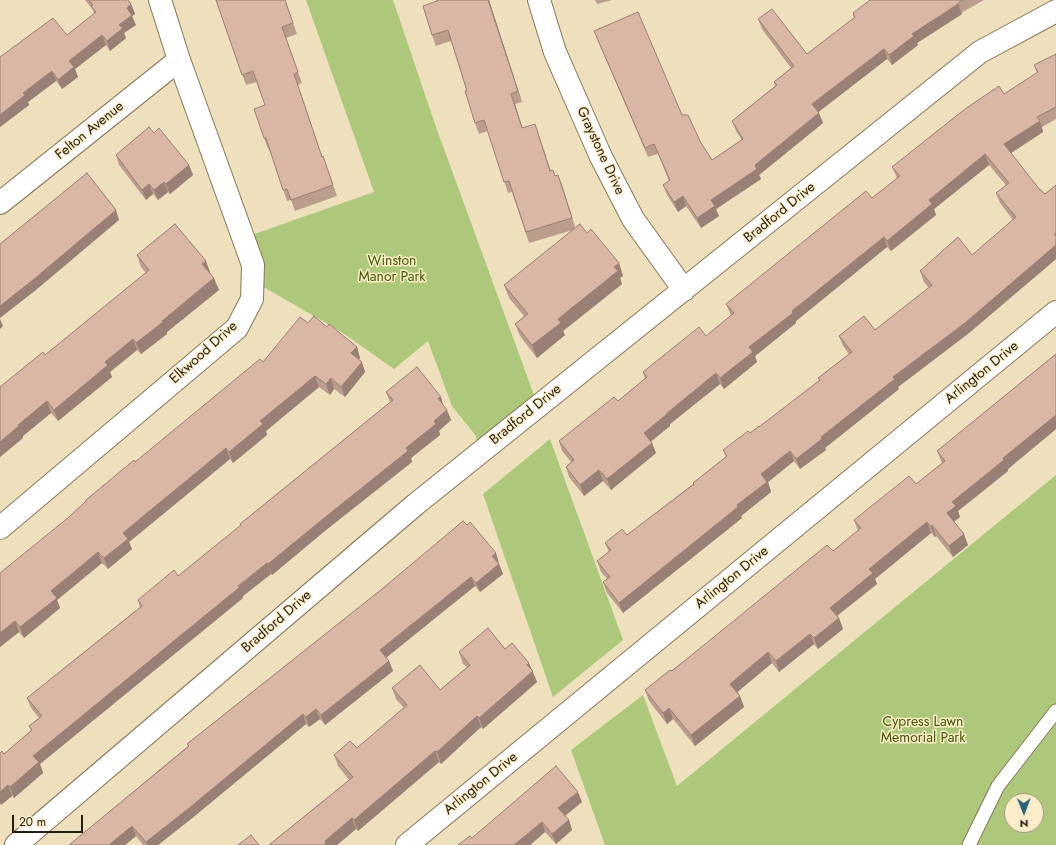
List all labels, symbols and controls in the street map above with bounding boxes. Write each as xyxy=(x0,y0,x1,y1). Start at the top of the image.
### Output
street label: Felton Avenue xyxy=(52,98,128,164)
street label: Graystone Drive xyxy=(572,104,628,198)
street label: Bradford Drive xyxy=(741,179,819,247)
park label: Winston Manor Park xyxy=(358,254,426,286)
street label: Elkwood Drive xyxy=(167,318,241,388)
street label: Arlington Drive xyxy=(942,338,1022,408)
street label: Bradford Drive xyxy=(487,381,565,449)
street label: Arlington Drive xyxy=(692,543,772,613)
street label: Bradford Drive xyxy=(239,587,315,657)
park label: Cypress Lawn Memorial Park xyxy=(881,715,965,748)
street label: Arlington Drive xyxy=(441,749,521,819)
north arrow xyxy=(1004,793,1044,833)
scale bar xyxy=(14,807,85,833)
text: 20 m xyxy=(19,813,46,831)
text: N xyxy=(1020,816,1029,832)

